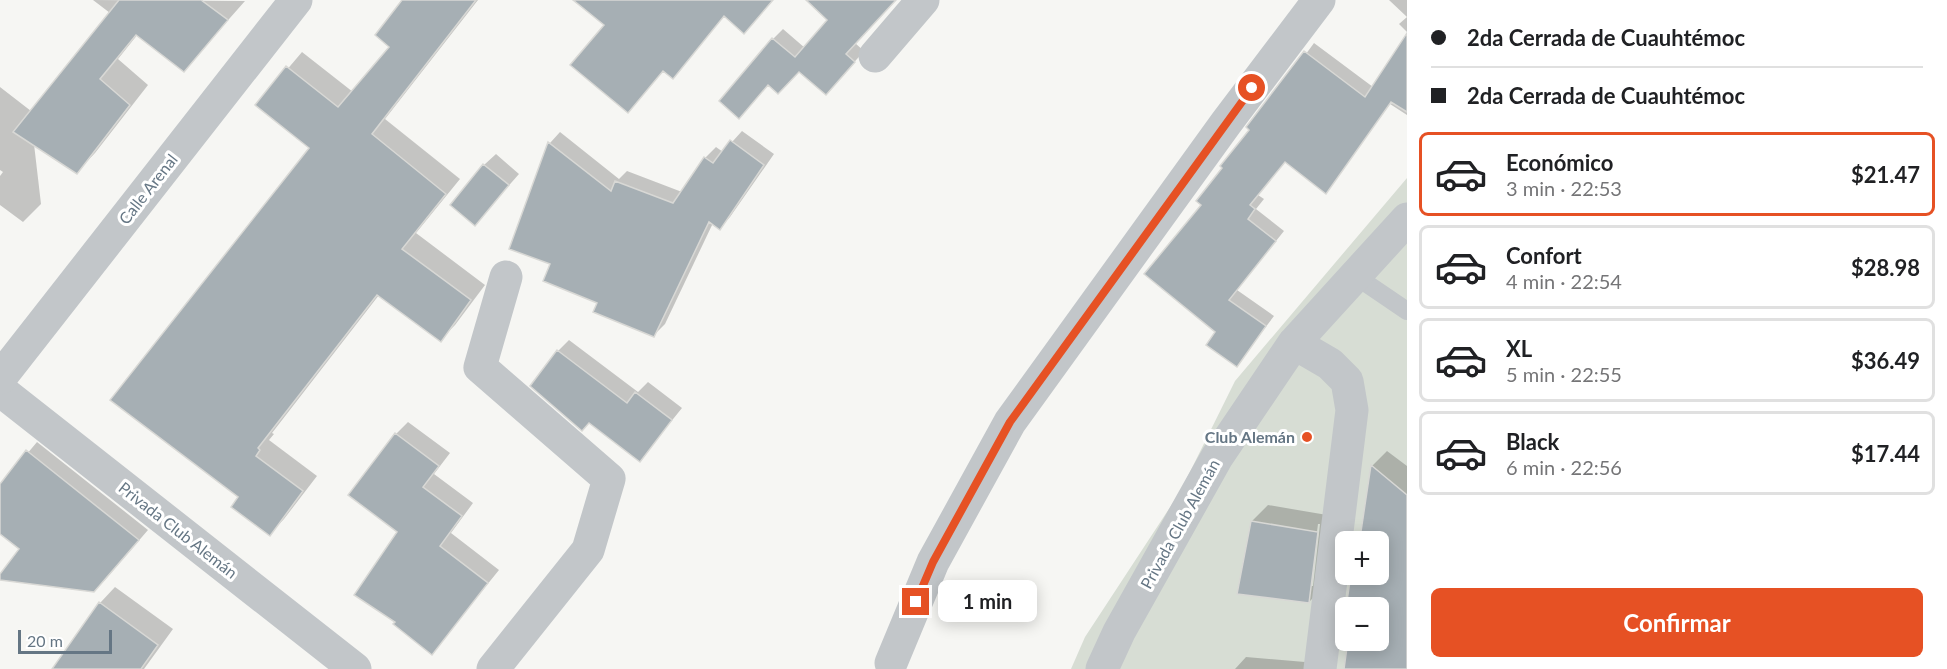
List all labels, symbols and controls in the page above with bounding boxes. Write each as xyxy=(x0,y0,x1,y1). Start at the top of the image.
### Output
text: 2da Cerrada de Cuauhtémoc xyxy=(1467,24,1745,51)
route start xyxy=(1238,74,1265,101)
text: 2da Cerrada de Cuauhtémoc xyxy=(1467,82,1745,109)
icon: car xyxy=(1434,147,1488,201)
text: Económico xyxy=(1506,149,1613,176)
street label: Calle Arenal xyxy=(114,150,181,227)
text: $21.47 xyxy=(1851,161,1920,188)
text: 3 min · 22:53 xyxy=(1506,176,1622,200)
icon: car xyxy=(1434,240,1488,294)
text: Confort xyxy=(1506,242,1582,269)
text: $28.98 xyxy=(1851,254,1920,281)
text: 4 min · 22:54 xyxy=(1506,269,1622,293)
icon: car xyxy=(1434,333,1488,387)
text: XL xyxy=(1506,335,1532,362)
text: $36.49 xyxy=(1851,347,1920,374)
text: 5 min · 22:55 xyxy=(1506,362,1622,386)
icon: car xyxy=(1434,426,1488,480)
place label: Club Alemán xyxy=(1205,427,1295,446)
text: Black xyxy=(1506,428,1559,455)
marker: Club Alemán xyxy=(1300,430,1314,444)
text: $17.44 xyxy=(1851,440,1920,467)
text: 6 min · 22:56 xyxy=(1506,455,1622,479)
street label: Privada Club Alemán xyxy=(1136,456,1223,592)
street label: Privada Club Alemán xyxy=(115,477,241,582)
map controls xyxy=(1335,531,1389,651)
button: + xyxy=(1335,531,1389,585)
callout: 1 min xyxy=(937,581,1036,623)
route end xyxy=(902,588,929,615)
button: Confirmar xyxy=(1431,588,1923,657)
text: 1 min xyxy=(963,589,1012,613)
button: − xyxy=(1335,597,1389,651)
scale bar xyxy=(18,627,112,654)
text: 20 m xyxy=(27,631,63,650)

